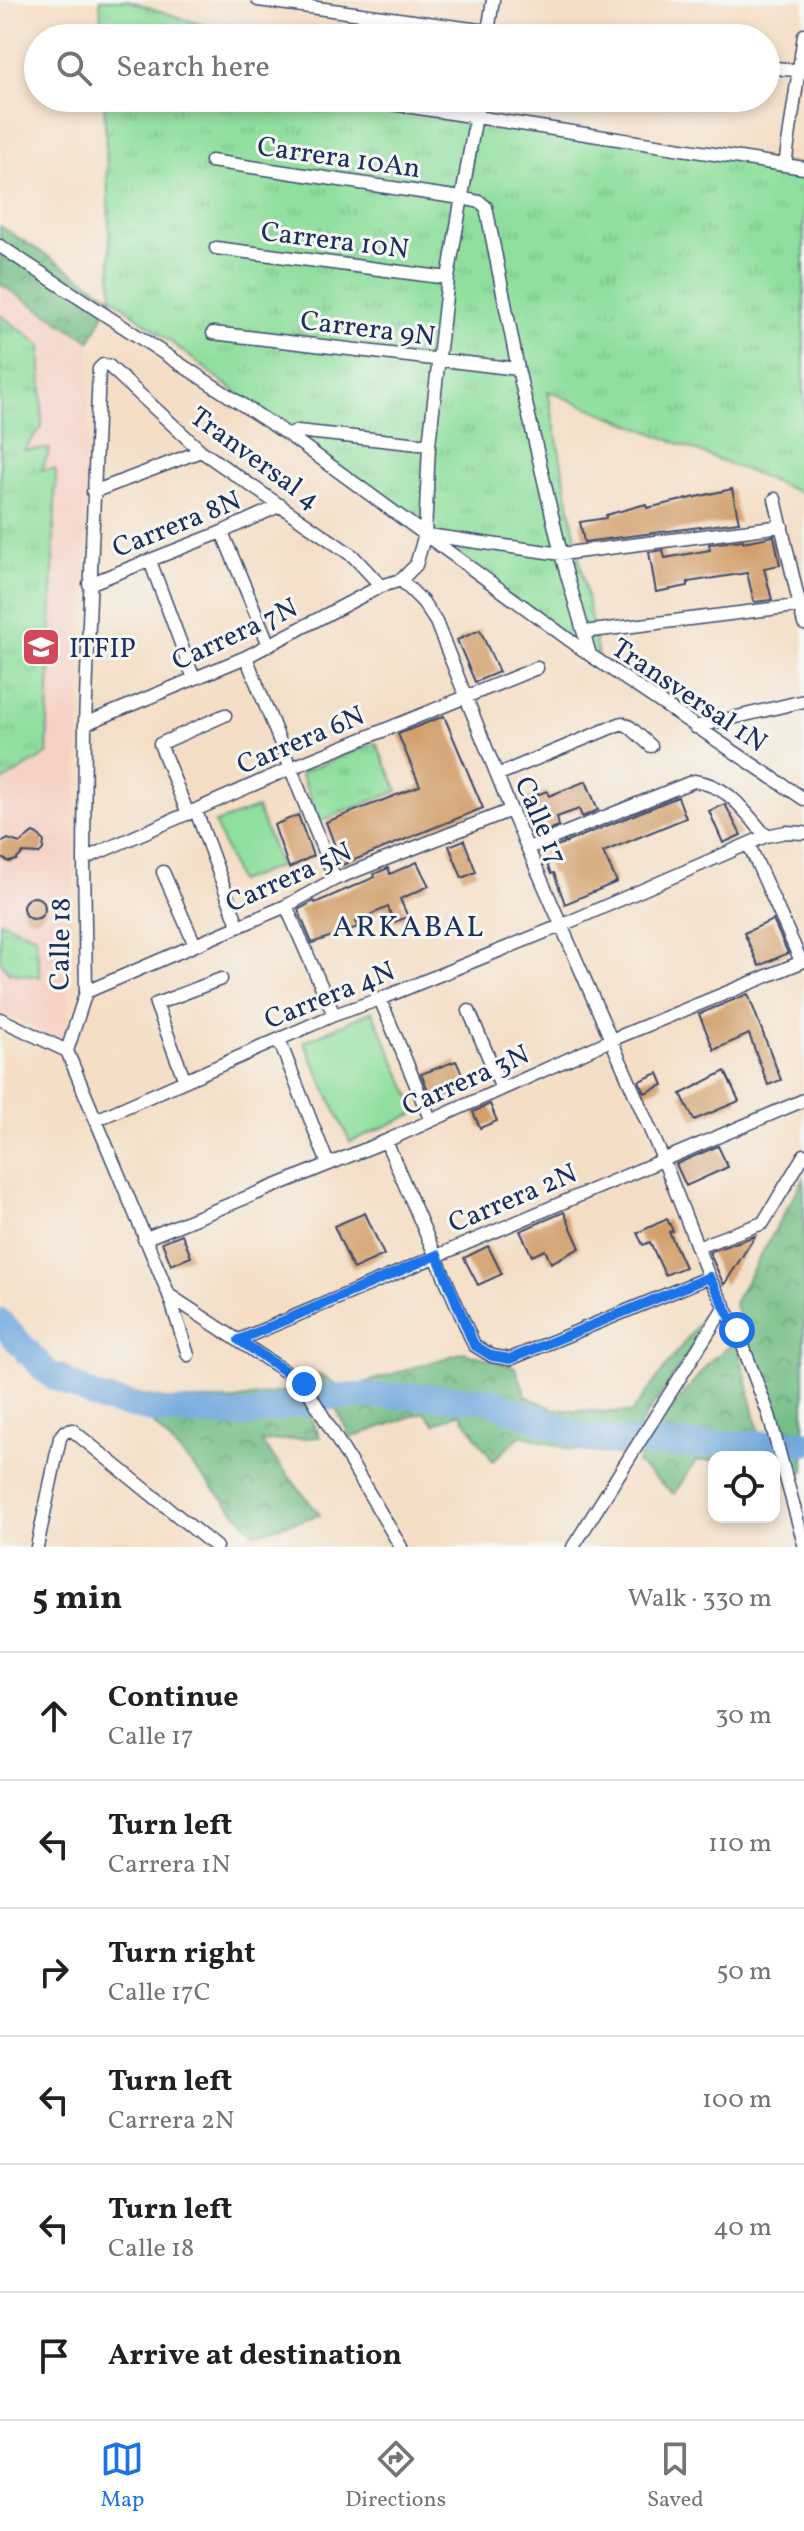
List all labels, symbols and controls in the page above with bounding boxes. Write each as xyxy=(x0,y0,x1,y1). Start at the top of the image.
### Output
search box xyxy=(24,24,780,112)
icon: search xyxy=(52,46,96,90)
text: Search here xyxy=(116,47,270,89)
street label: Carrera 10An xyxy=(255,128,423,189)
street label: Carrera 10N xyxy=(259,213,411,270)
street label: Carrera 9N xyxy=(298,302,437,357)
street label: Tranversal 4 xyxy=(181,398,328,520)
street label: Carrera 8N xyxy=(107,482,247,569)
street label: Carrera 7N xyxy=(166,589,304,681)
school or university icon: ITFIP xyxy=(20,626,62,668)
place label: ITFIP xyxy=(69,630,136,669)
street label: Transversal 1N xyxy=(603,630,774,763)
street label: Carrera 6N xyxy=(231,697,371,786)
street label: Calle 17 xyxy=(504,771,576,871)
street label: Carrera 5N xyxy=(220,833,358,923)
street label: Calle 18 xyxy=(41,897,82,991)
district label: ARKABAL xyxy=(333,907,485,949)
street label: Carrera 4N xyxy=(259,952,401,1040)
street label: Carrera 3N xyxy=(396,1036,536,1127)
street label: Carrera 2N xyxy=(443,1155,583,1244)
route start xyxy=(719,1312,755,1348)
route end xyxy=(286,1366,322,1402)
map controls xyxy=(708,1451,780,1523)
button: locate xyxy=(708,1451,780,1523)
text: 5 min xyxy=(32,1576,122,1623)
text: Walk · 330 m xyxy=(628,1581,772,1617)
text: Continue xyxy=(108,1677,239,1719)
icon: ahead xyxy=(32,1694,76,1738)
text: 30 m xyxy=(715,1698,772,1734)
text: Calle 17 xyxy=(108,1719,194,1755)
text: Turn left xyxy=(108,1805,232,1847)
icon: left xyxy=(32,1822,76,1866)
text: 110 m xyxy=(708,1826,772,1862)
text: Carrera 1N xyxy=(108,1847,230,1883)
text: Turn right xyxy=(108,1933,256,1975)
icon: right xyxy=(32,1950,76,1994)
text: 50 m xyxy=(716,1954,772,1990)
text: Calle 17C xyxy=(108,1975,211,2011)
text: Turn left xyxy=(108,2061,232,2103)
icon: left xyxy=(32,2078,76,2122)
text: 100 m xyxy=(702,2082,772,2118)
text: Carrera 2N xyxy=(108,2103,234,2139)
text: Turn left xyxy=(108,2189,232,2231)
icon: left xyxy=(32,2206,76,2250)
text: 40 m xyxy=(713,2210,772,2246)
text: Calle 18 xyxy=(108,2231,194,2267)
icon: arrive xyxy=(32,2334,76,2378)
text: Arrive at destination xyxy=(108,2335,402,2377)
tab: Map xyxy=(100,2437,144,2516)
tab: Directions xyxy=(345,2437,446,2516)
tab: Saved xyxy=(647,2437,704,2516)

